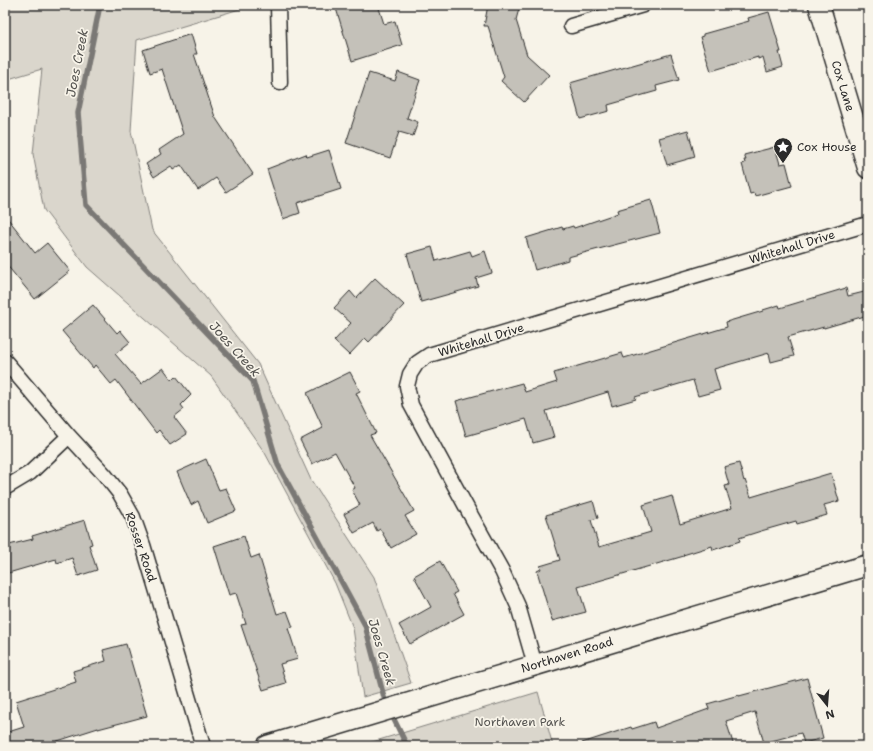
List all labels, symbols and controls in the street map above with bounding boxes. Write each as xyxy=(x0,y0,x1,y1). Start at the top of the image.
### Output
water label: Joes Creek xyxy=(62,27,92,99)
street label: Cox Lane xyxy=(828,58,858,114)
place icon: Cox House xyxy=(772,136,794,164)
place label: Cox House xyxy=(797,139,857,155)
street label: Whitehall Drive xyxy=(747,226,837,268)
water label: Joes Creek xyxy=(206,318,265,381)
street label: Whitehall Drive xyxy=(436,319,526,361)
street label: Rosser Road xyxy=(122,510,161,584)
water label: Joes Creek xyxy=(364,616,400,688)
street label: Northaven Road xyxy=(519,633,615,677)
north arrow xyxy=(807,685,847,725)
text: N xyxy=(823,706,836,723)
park label: Northaven Park xyxy=(475,714,566,730)

